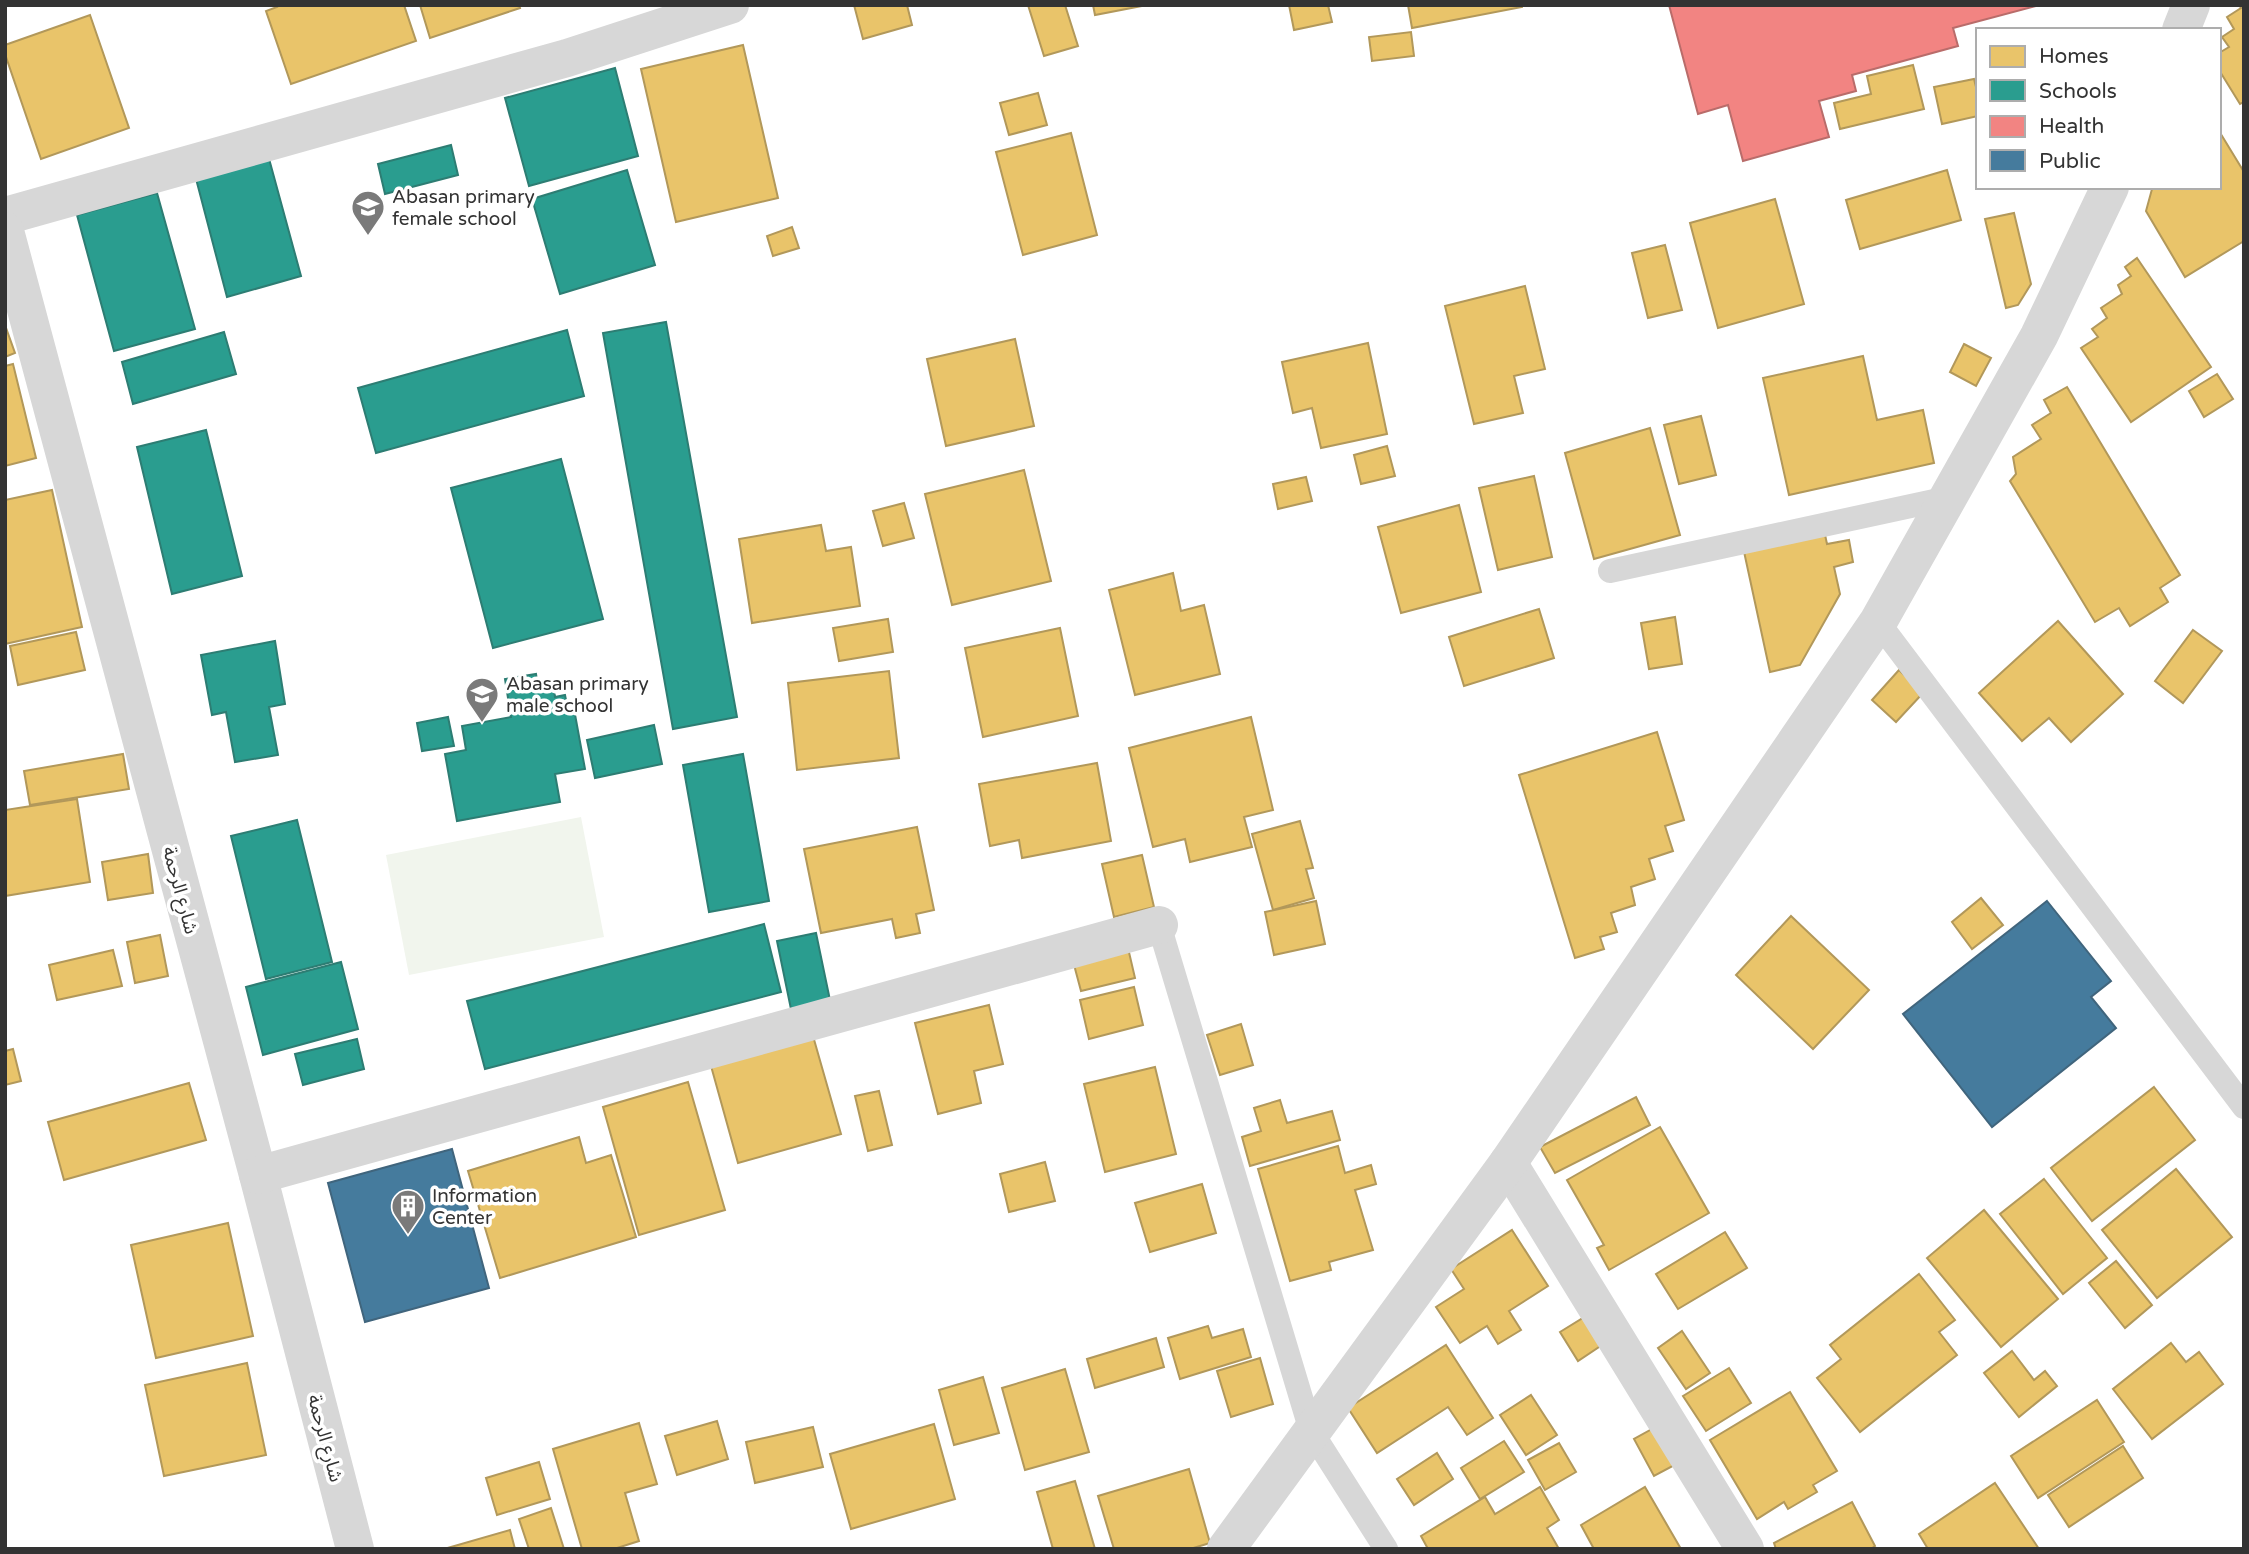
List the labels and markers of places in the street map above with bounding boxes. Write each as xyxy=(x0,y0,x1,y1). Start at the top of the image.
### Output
place label: Abasan primary female school xyxy=(392,186,535,230)
school or university icon: Abasan primary female school xyxy=(349,188,387,237)
place label: Abasan primary male school xyxy=(506,673,649,717)
school or university icon: Abasan primary male school xyxy=(463,675,501,724)
place label: Information Center xyxy=(432,1185,537,1229)
building icon: Information Center xyxy=(389,1187,427,1236)

